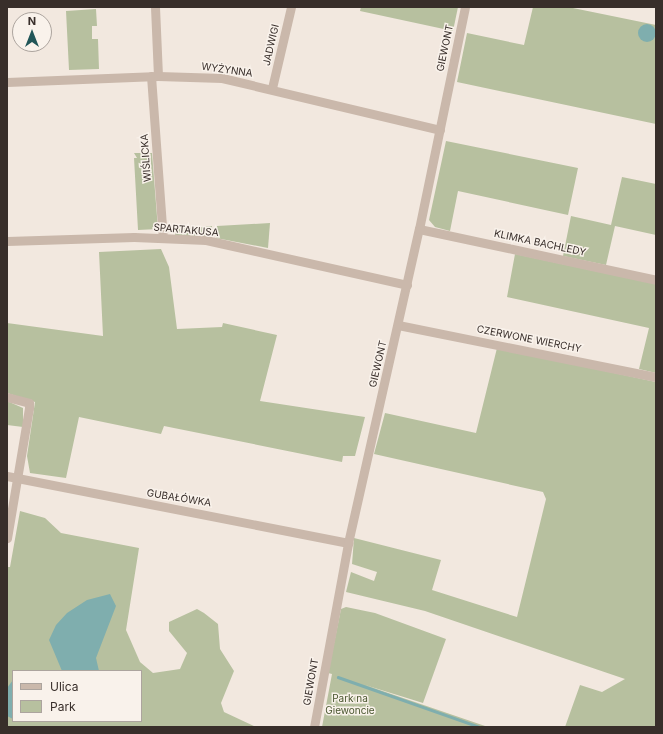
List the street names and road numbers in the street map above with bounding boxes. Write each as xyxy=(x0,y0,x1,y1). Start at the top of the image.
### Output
street label: JADWIGI xyxy=(260,23,282,67)
street label: GIEWONT xyxy=(434,23,456,73)
street label: WYŻYNNA xyxy=(201,60,253,80)
street label: WIŚLICKA xyxy=(138,134,154,182)
street label: SPARTAKUSA xyxy=(153,221,219,239)
street label: KLIMKA BACHLEDY xyxy=(493,227,587,259)
street label: CZERWONE WIERCHY xyxy=(476,323,582,355)
street label: GIEWONT xyxy=(367,339,389,389)
street label: GUBAŁÓWKA xyxy=(146,487,212,509)
street label: GIEWONT xyxy=(301,657,321,707)

